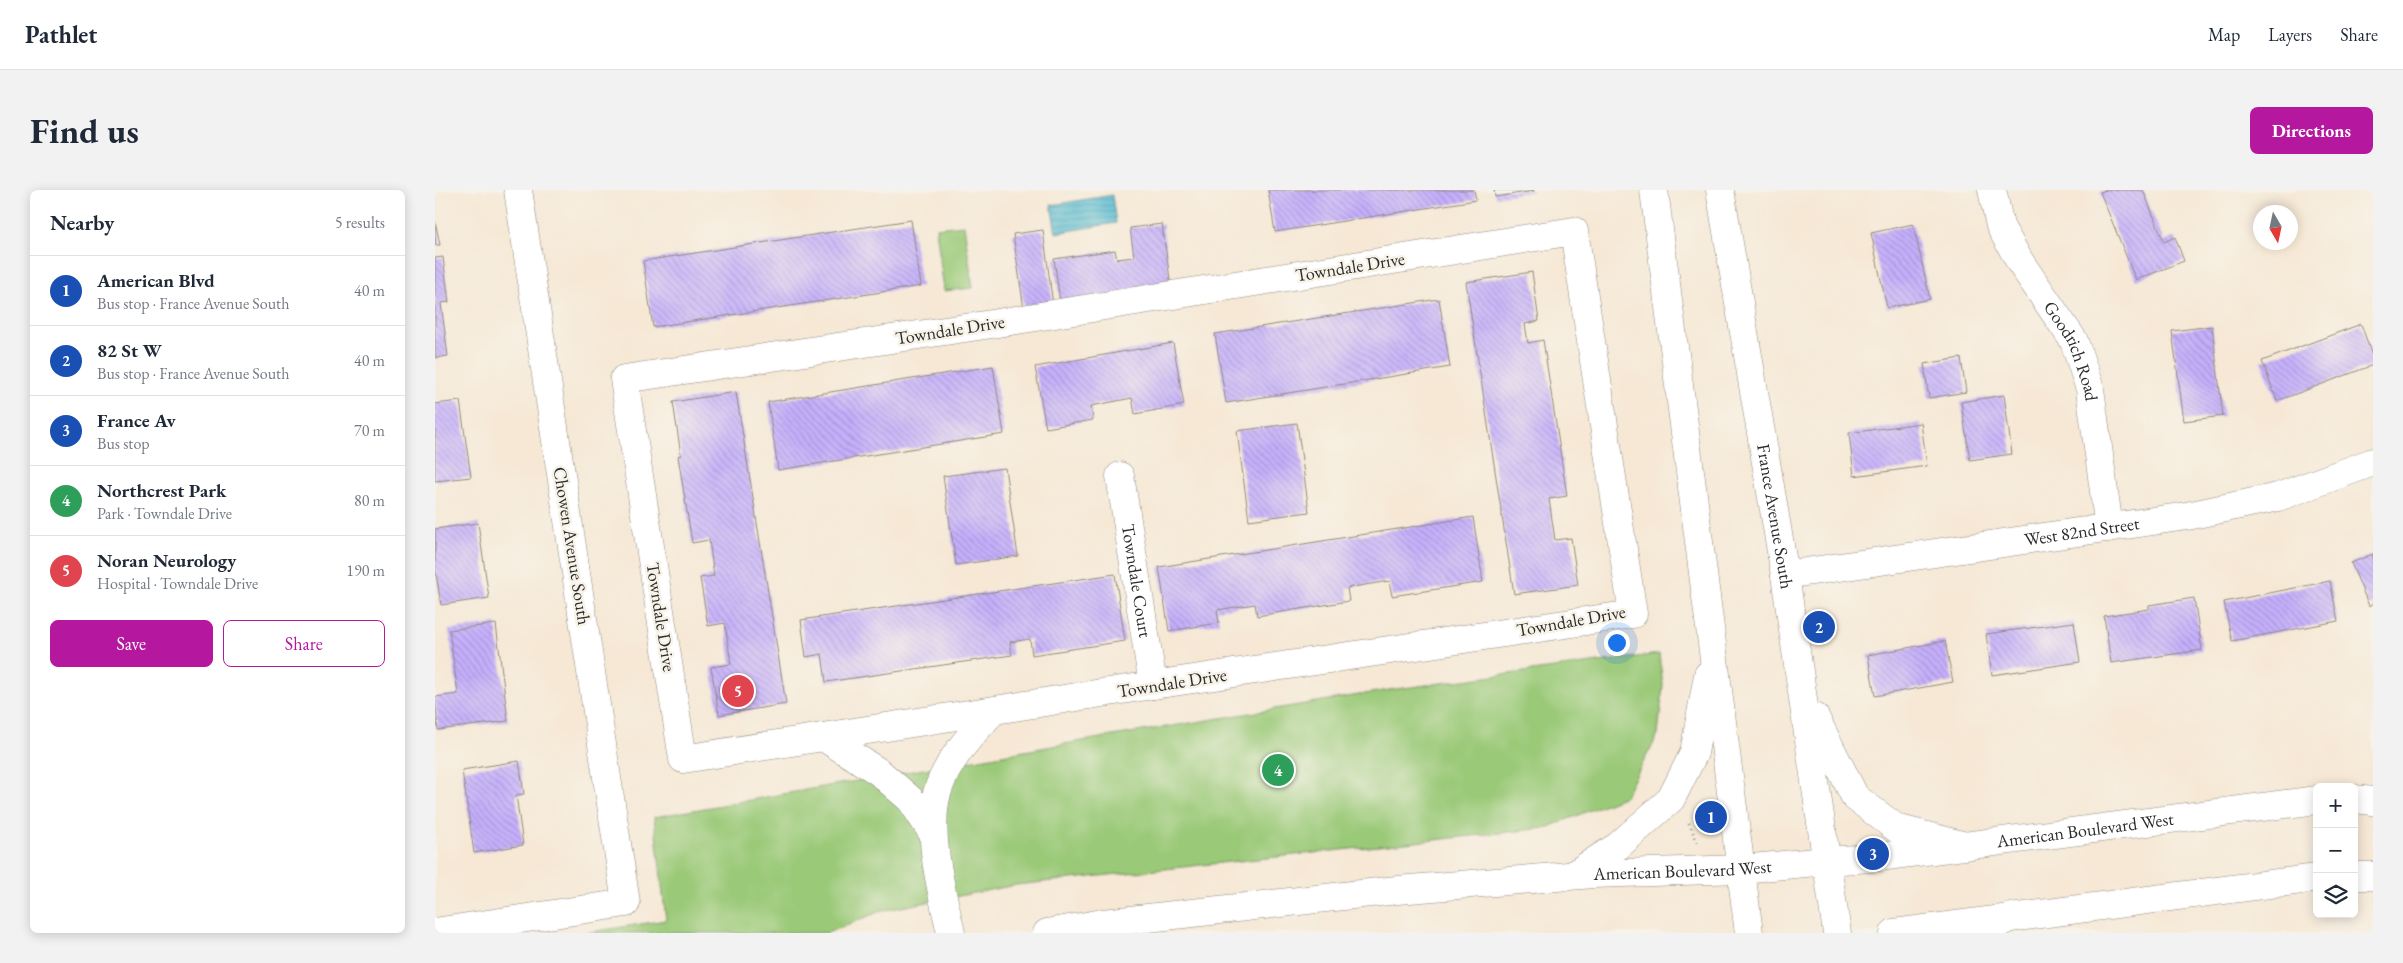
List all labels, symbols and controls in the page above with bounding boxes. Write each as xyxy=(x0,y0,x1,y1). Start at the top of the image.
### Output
text: Pathlet xyxy=(25,19,97,50)
text: Map xyxy=(2208,23,2240,46)
text: Layers xyxy=(2268,23,2312,46)
text: Share xyxy=(2340,23,2378,46)
button: Directions xyxy=(2250,107,2373,154)
text: Find us xyxy=(30,108,139,153)
north arrow xyxy=(2253,205,2298,250)
text: Nearby xyxy=(50,209,114,236)
text: 5 results xyxy=(335,212,385,233)
street label: Towndale Drive xyxy=(1294,247,1406,286)
text: American Blvd xyxy=(97,268,215,293)
text: 1 xyxy=(62,280,70,301)
text: 40 m xyxy=(354,280,385,301)
text: Bus stop · France Avenue South xyxy=(97,293,289,314)
street label: Goodrich Road xyxy=(2039,296,2104,403)
street label: Towndale Drive xyxy=(894,310,1006,349)
text: 82 St W xyxy=(97,338,162,363)
text: 2 xyxy=(62,350,70,371)
text: 40 m xyxy=(354,350,385,371)
text: Bus stop · France Avenue South xyxy=(97,363,289,384)
text: France Av xyxy=(97,408,176,433)
text: 3 xyxy=(62,420,70,441)
text: 70 m xyxy=(354,420,385,441)
text: Bus stop xyxy=(97,433,150,454)
street label: France Avenue South xyxy=(1752,442,1799,590)
street label: Chowen Avenue South xyxy=(549,465,596,627)
text: Northcrest Park xyxy=(97,478,226,503)
text: 4 xyxy=(62,490,70,511)
text: 80 m xyxy=(354,490,385,511)
text: Park · Towndale Drive xyxy=(97,503,232,524)
street label: West 82nd Street xyxy=(2023,511,2141,551)
street label: Towndale Court xyxy=(1117,522,1157,639)
text: Noran Neurology xyxy=(97,548,236,573)
text: 5 xyxy=(62,560,70,581)
text: 190 m xyxy=(346,560,385,581)
street label: Towndale Drive xyxy=(642,561,681,673)
text: Hospital · Towndale Drive xyxy=(97,573,258,594)
street label: Towndale Drive xyxy=(1515,600,1627,641)
pin: 2 xyxy=(1803,608,1835,646)
button: Save xyxy=(50,620,213,667)
button: Share xyxy=(223,620,385,667)
your location xyxy=(1604,630,1630,656)
street label: Towndale Drive xyxy=(1116,663,1228,702)
pin: 5 xyxy=(722,672,754,710)
pin: 4 xyxy=(1262,751,1294,789)
map controls xyxy=(2313,783,2358,918)
button: + xyxy=(2313,783,2358,828)
pin: 1 xyxy=(1695,798,1727,836)
street label: American Boulevard West xyxy=(1994,807,2175,853)
button: − xyxy=(2313,828,2358,873)
pin: 3 xyxy=(1857,835,1889,873)
street label: American Boulevard West xyxy=(1592,854,1773,885)
button: layers xyxy=(2313,873,2358,918)

